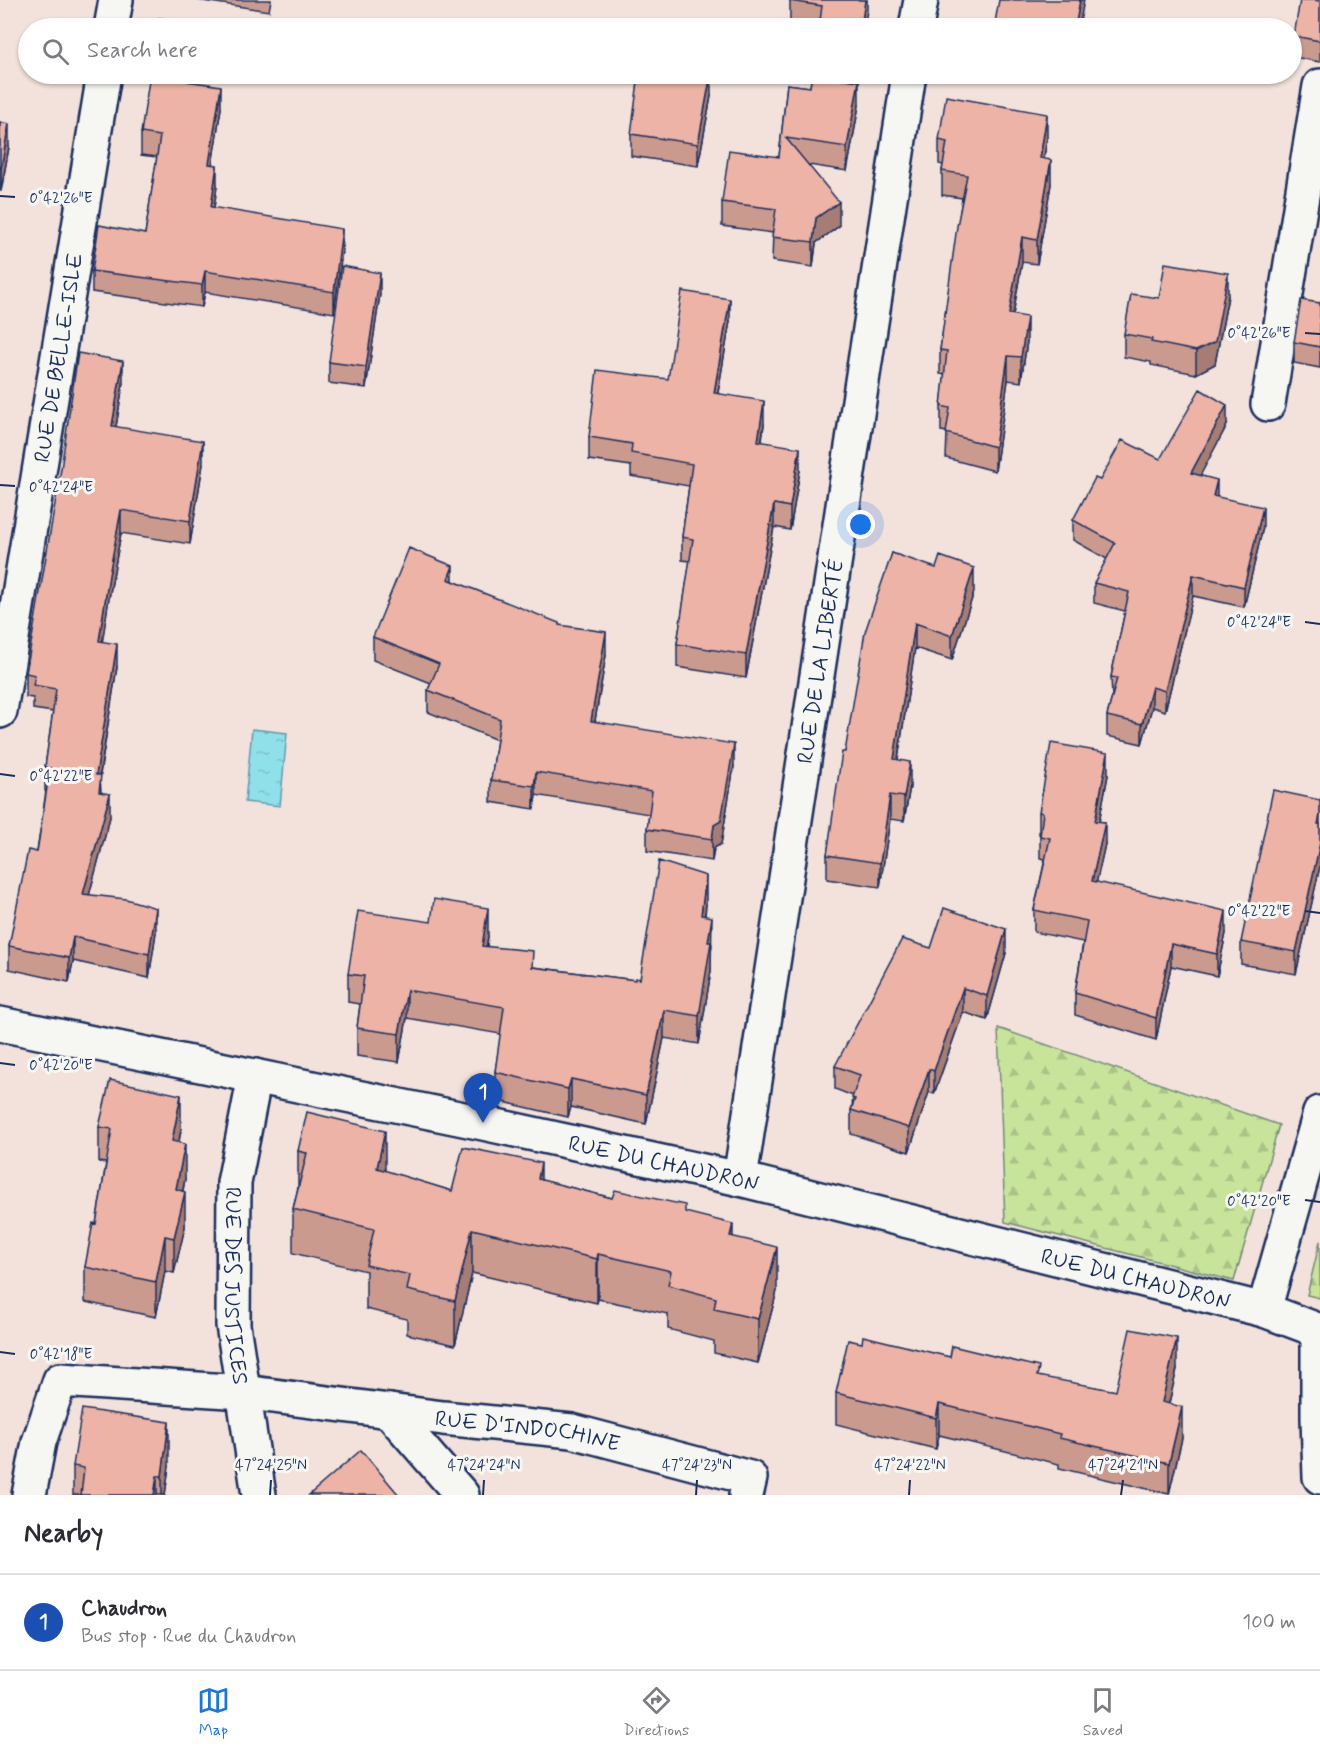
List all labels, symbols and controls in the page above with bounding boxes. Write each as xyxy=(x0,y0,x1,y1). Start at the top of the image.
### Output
search box xyxy=(18,18,1302,84)
icon: search xyxy=(39,35,72,68)
text: Search here xyxy=(87,37,198,65)
text: 0°42'26"E xyxy=(29,189,93,209)
street label: RUE DE BELLE-ISLE xyxy=(29,251,91,465)
text: 0°42'26"E xyxy=(1227,324,1291,344)
text: 0°42'24"E xyxy=(29,478,93,498)
your location xyxy=(846,510,875,539)
street label: RUE DE LA LIBERTÉ xyxy=(792,557,851,766)
text: 0°42'24"E xyxy=(1227,613,1291,633)
text: 0°42'22"E xyxy=(30,767,93,787)
text: 0°42'22"E xyxy=(1228,902,1291,922)
text: 0°42'20"E xyxy=(29,1056,93,1076)
pin: 1 xyxy=(464,1074,502,1123)
street label: RUE DU CHAUDRON xyxy=(565,1130,761,1199)
street label: RUE DES JUSTICES xyxy=(216,1187,254,1387)
text: 0°42'20"E xyxy=(1227,1192,1291,1212)
street label: RUE DU CHAUDRON xyxy=(1038,1243,1233,1317)
text: 0°42'18"E xyxy=(30,1345,92,1365)
street label: RUE D'INDOCHINE xyxy=(433,1405,623,1459)
text: 47°24'25"N xyxy=(235,1456,307,1476)
text: 47°24'24"N xyxy=(448,1456,520,1476)
text: 47°24'23"N xyxy=(662,1456,732,1476)
text: 47°24'22"N xyxy=(874,1456,946,1476)
text: 47°24'21"N xyxy=(1088,1456,1158,1476)
text: Nearby xyxy=(24,1517,103,1551)
text: Chaudron xyxy=(81,1595,167,1623)
text: 1 xyxy=(39,1609,48,1636)
text: 100 m xyxy=(1242,1609,1296,1636)
text: Bus stop · Rue du Chaudron xyxy=(81,1623,296,1650)
tab: Map xyxy=(197,1684,230,1741)
tab: Directions xyxy=(623,1684,689,1741)
tab: Saved xyxy=(1083,1684,1123,1741)

